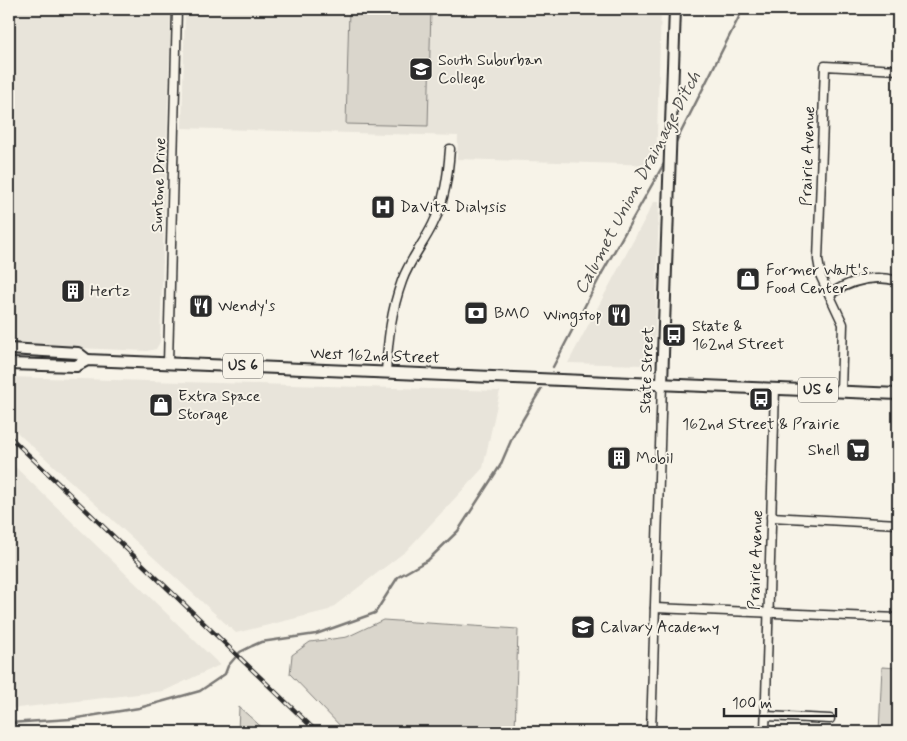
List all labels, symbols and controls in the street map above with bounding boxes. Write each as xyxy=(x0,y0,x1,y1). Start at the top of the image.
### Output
place label: South Suburban College xyxy=(438,50,543,89)
school or university icon: South Suburban College xyxy=(408,56,434,82)
water label: Calumet Union Drainage Ditch xyxy=(569,67,707,298)
street label: Prairie Avenue xyxy=(796,106,820,206)
street label: Suntone Drive xyxy=(147,137,171,233)
hospital icon: DaVita Dialysis xyxy=(370,194,396,220)
place label: DaVita Dialysis xyxy=(400,197,506,218)
place label: Former Walt's Food Center xyxy=(766,260,868,299)
shop icon: Former Walt's Food Center xyxy=(735,266,761,292)
building icon: Hertz xyxy=(60,278,86,304)
place label: Hertz xyxy=(90,281,130,302)
restaurant icon: Wendy's xyxy=(188,293,214,319)
place label: Wendy's xyxy=(218,296,275,317)
bank icon: BMO xyxy=(463,300,489,326)
restaurant icon: Wingstop xyxy=(606,302,632,328)
place label: BMO xyxy=(494,303,530,324)
place label: Wingstop xyxy=(543,305,602,327)
place label: State & 162nd Street xyxy=(692,316,785,355)
bus stop icon: State & 162nd Street xyxy=(661,322,687,348)
street label: State Street xyxy=(635,326,659,414)
street label: West 162nd Street xyxy=(310,343,441,369)
road number: US 6 xyxy=(223,354,263,378)
road number: US 6 xyxy=(798,378,838,402)
place label: Extra Space Storage xyxy=(178,386,261,425)
bus stop icon: 162nd Street & Prairie xyxy=(748,386,774,412)
shop icon: Extra Space Storage xyxy=(148,392,174,418)
place label: 162nd Street & Prairie xyxy=(682,414,840,435)
supermarket icon: Shell xyxy=(845,437,871,463)
place label: Shell xyxy=(808,440,840,461)
building icon: Mobil xyxy=(606,445,632,471)
place label: Mobil xyxy=(636,448,673,469)
street label: Prairie Avenue xyxy=(744,510,768,610)
school or university icon: Calvary Academy xyxy=(570,614,596,640)
place label: Calvary Academy xyxy=(600,617,719,638)
scale bar xyxy=(724,686,837,718)
text: 100 m xyxy=(732,694,772,714)

